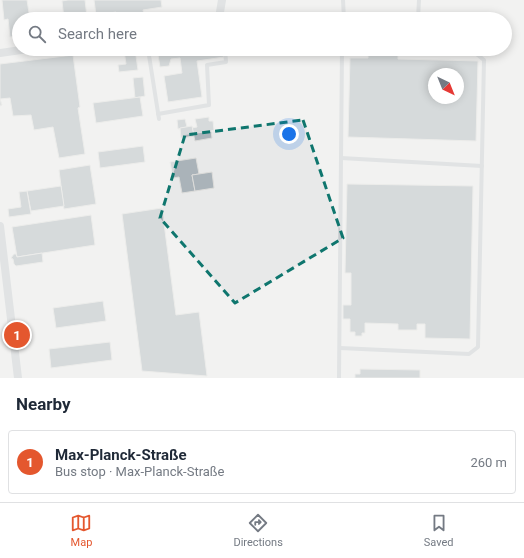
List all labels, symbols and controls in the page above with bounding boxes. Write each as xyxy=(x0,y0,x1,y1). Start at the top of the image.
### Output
search box xyxy=(12,12,512,56)
icon: search xyxy=(26,23,48,45)
text: Search here xyxy=(58,25,137,43)
north arrow xyxy=(428,68,464,104)
your location xyxy=(279,124,299,144)
pin: 1 xyxy=(4,320,30,350)
text: Nearby xyxy=(16,394,71,414)
text: Max-Planck-Straße xyxy=(55,446,187,464)
text: 1 xyxy=(26,455,34,470)
text: 260 m xyxy=(470,455,507,470)
text: Bus stop · Max-Planck-Straße xyxy=(55,464,224,479)
tab: Map xyxy=(70,512,92,549)
tab: Directions xyxy=(233,512,283,549)
tab: Saved xyxy=(424,512,454,549)

